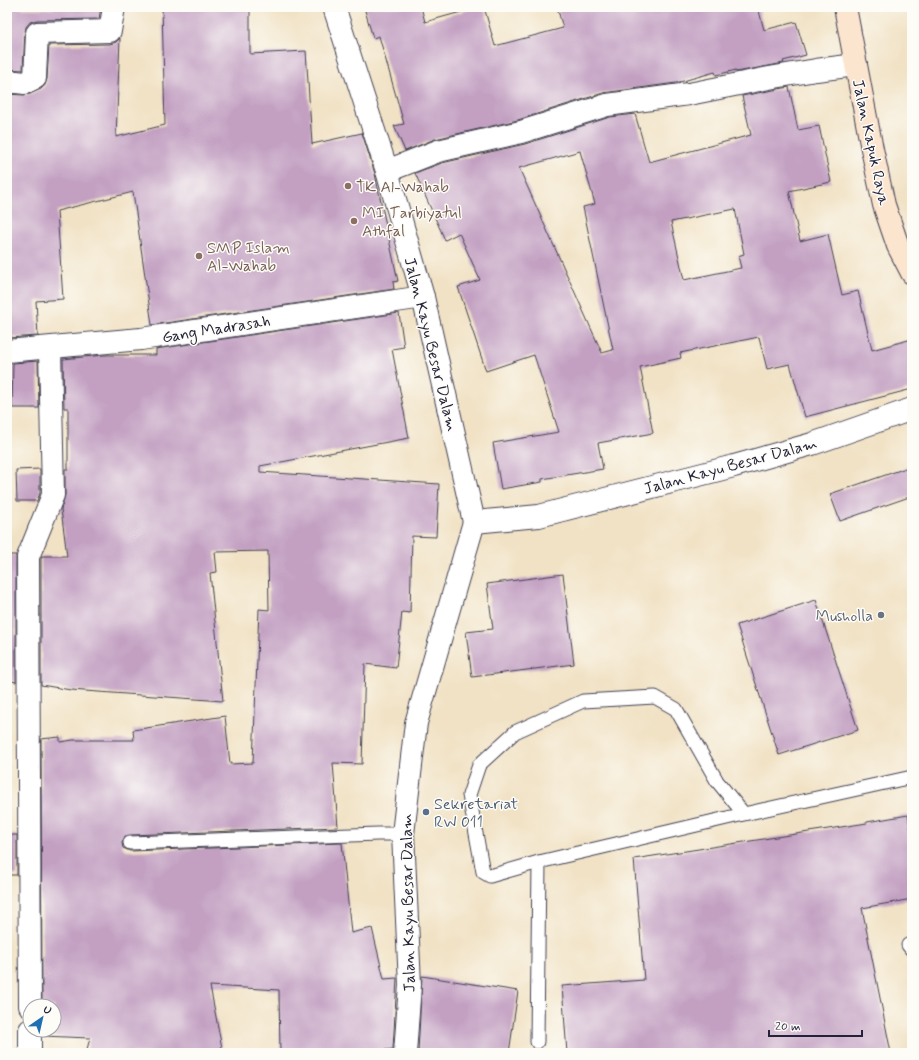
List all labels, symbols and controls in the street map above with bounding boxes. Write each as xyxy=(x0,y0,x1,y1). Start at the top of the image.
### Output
street label: Jalan Kapuk Raya xyxy=(847,77,894,208)
place label: TK Al-Wahab xyxy=(356,177,449,198)
marker: TK Al-Wahab xyxy=(343,181,353,191)
place label: MI Tarbiyatul Athfal xyxy=(362,203,462,242)
marker: MI Tarbiyatul Athfal xyxy=(349,216,359,226)
place label: SMP Islam Al-Wahab xyxy=(207,238,290,277)
marker: SMP Islam Al-Wahab xyxy=(194,251,204,261)
street label: Jalan Kayu Besar Dalam xyxy=(399,255,462,434)
street label: Gang Madrasah xyxy=(161,311,272,349)
street label: Jalan Kayu Besar Dalam xyxy=(641,433,820,500)
place label: Musholla xyxy=(816,606,873,627)
marker: Musholla xyxy=(876,610,886,620)
place label: Sekretariat RW 011 xyxy=(434,794,519,833)
marker: Sekretariat RW 011 xyxy=(421,807,431,817)
street label: Jalan Kayu Besar Dalam xyxy=(396,813,421,993)
north arrow xyxy=(22,998,62,1038)
text: U xyxy=(40,1003,54,1018)
scale bar xyxy=(769,1012,862,1038)
text: 20 m xyxy=(775,1019,801,1035)

